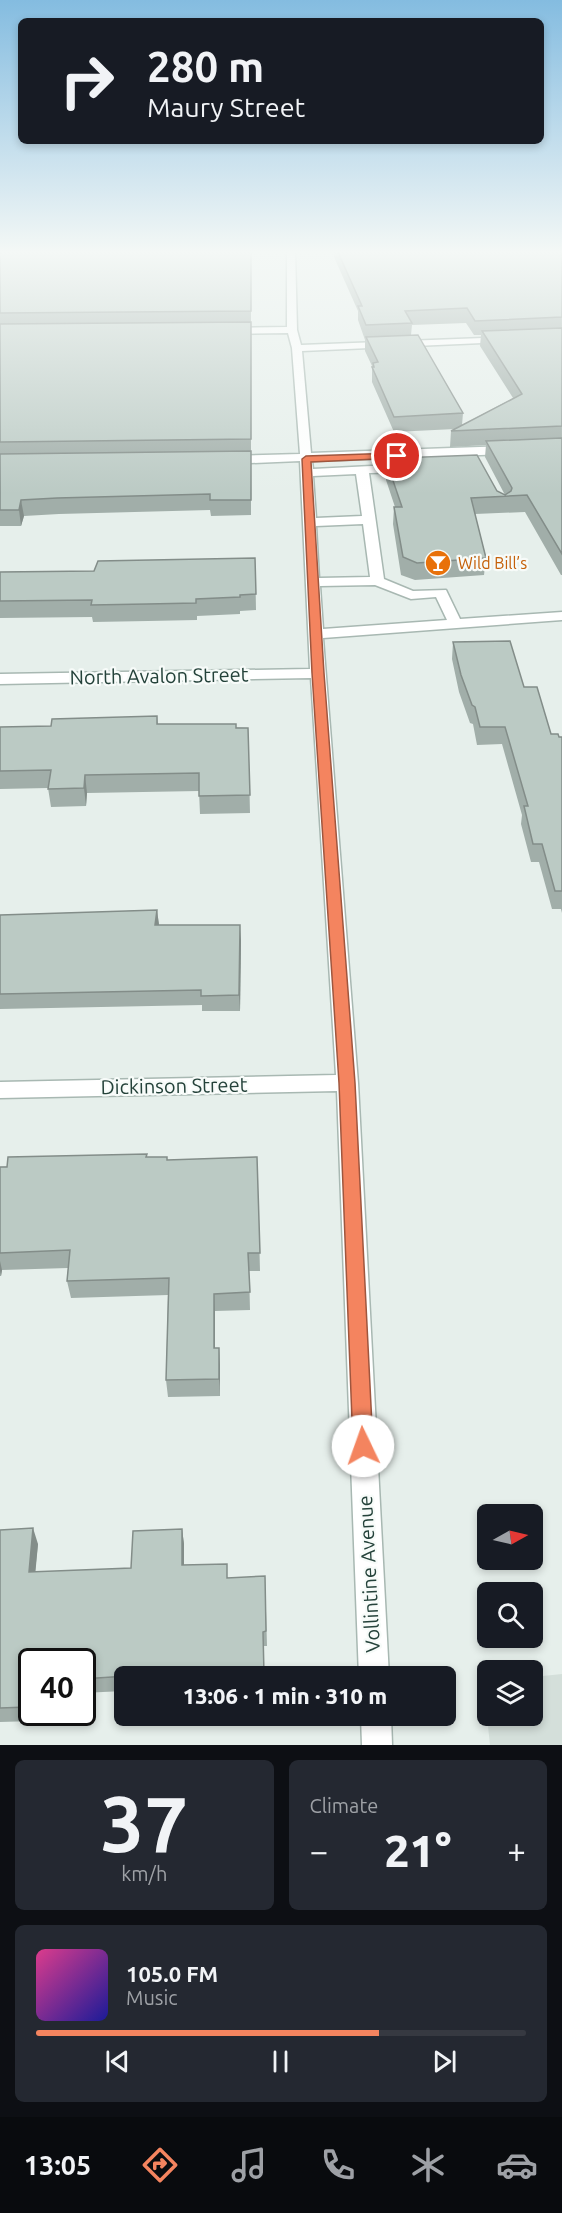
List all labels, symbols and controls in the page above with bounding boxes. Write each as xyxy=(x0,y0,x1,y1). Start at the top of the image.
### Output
icon: right xyxy=(48,42,126,120)
text: 280 m xyxy=(147,43,264,90)
text: Maury Street xyxy=(147,92,305,122)
pin xyxy=(371,430,422,481)
icon: arrive xyxy=(380,439,413,472)
bar icon: Wild Bill’s xyxy=(423,548,453,578)
place label: Wild Bill’s xyxy=(458,554,527,572)
street label: North Avalon Street xyxy=(69,662,249,689)
street label: Dickinson Street xyxy=(100,1073,248,1098)
position arrow xyxy=(331,1414,395,1478)
street label: Vollintine Avenue xyxy=(353,1495,384,1653)
north arrow xyxy=(477,1504,543,1570)
map controls xyxy=(477,1504,543,1726)
button: search xyxy=(477,1582,543,1648)
speed limit sign: 40 xyxy=(18,1648,96,1726)
button: layers xyxy=(477,1660,543,1726)
text: 13:06 · 1 min · 310 m xyxy=(183,1683,387,1708)
text: 37 xyxy=(100,1779,188,1867)
text: Climate xyxy=(310,1794,378,1817)
text: 21° xyxy=(384,1825,451,1876)
text: − xyxy=(310,1832,328,1869)
text: + xyxy=(507,1832,526,1869)
text: km/h xyxy=(121,1862,167,1885)
text: 105.0 FM xyxy=(126,1961,218,1986)
text: Music xyxy=(126,1986,178,2009)
icon: previous xyxy=(101,2045,134,2078)
icon: pause xyxy=(264,2045,297,2078)
icon: next xyxy=(428,2045,461,2078)
icon: directions xyxy=(139,2144,181,2186)
icon: music xyxy=(228,2144,270,2186)
icon: phone xyxy=(317,2144,359,2186)
icon: climate xyxy=(407,2144,449,2186)
icon: car xyxy=(496,2144,538,2186)
text: 13:05 xyxy=(24,2150,91,2180)

